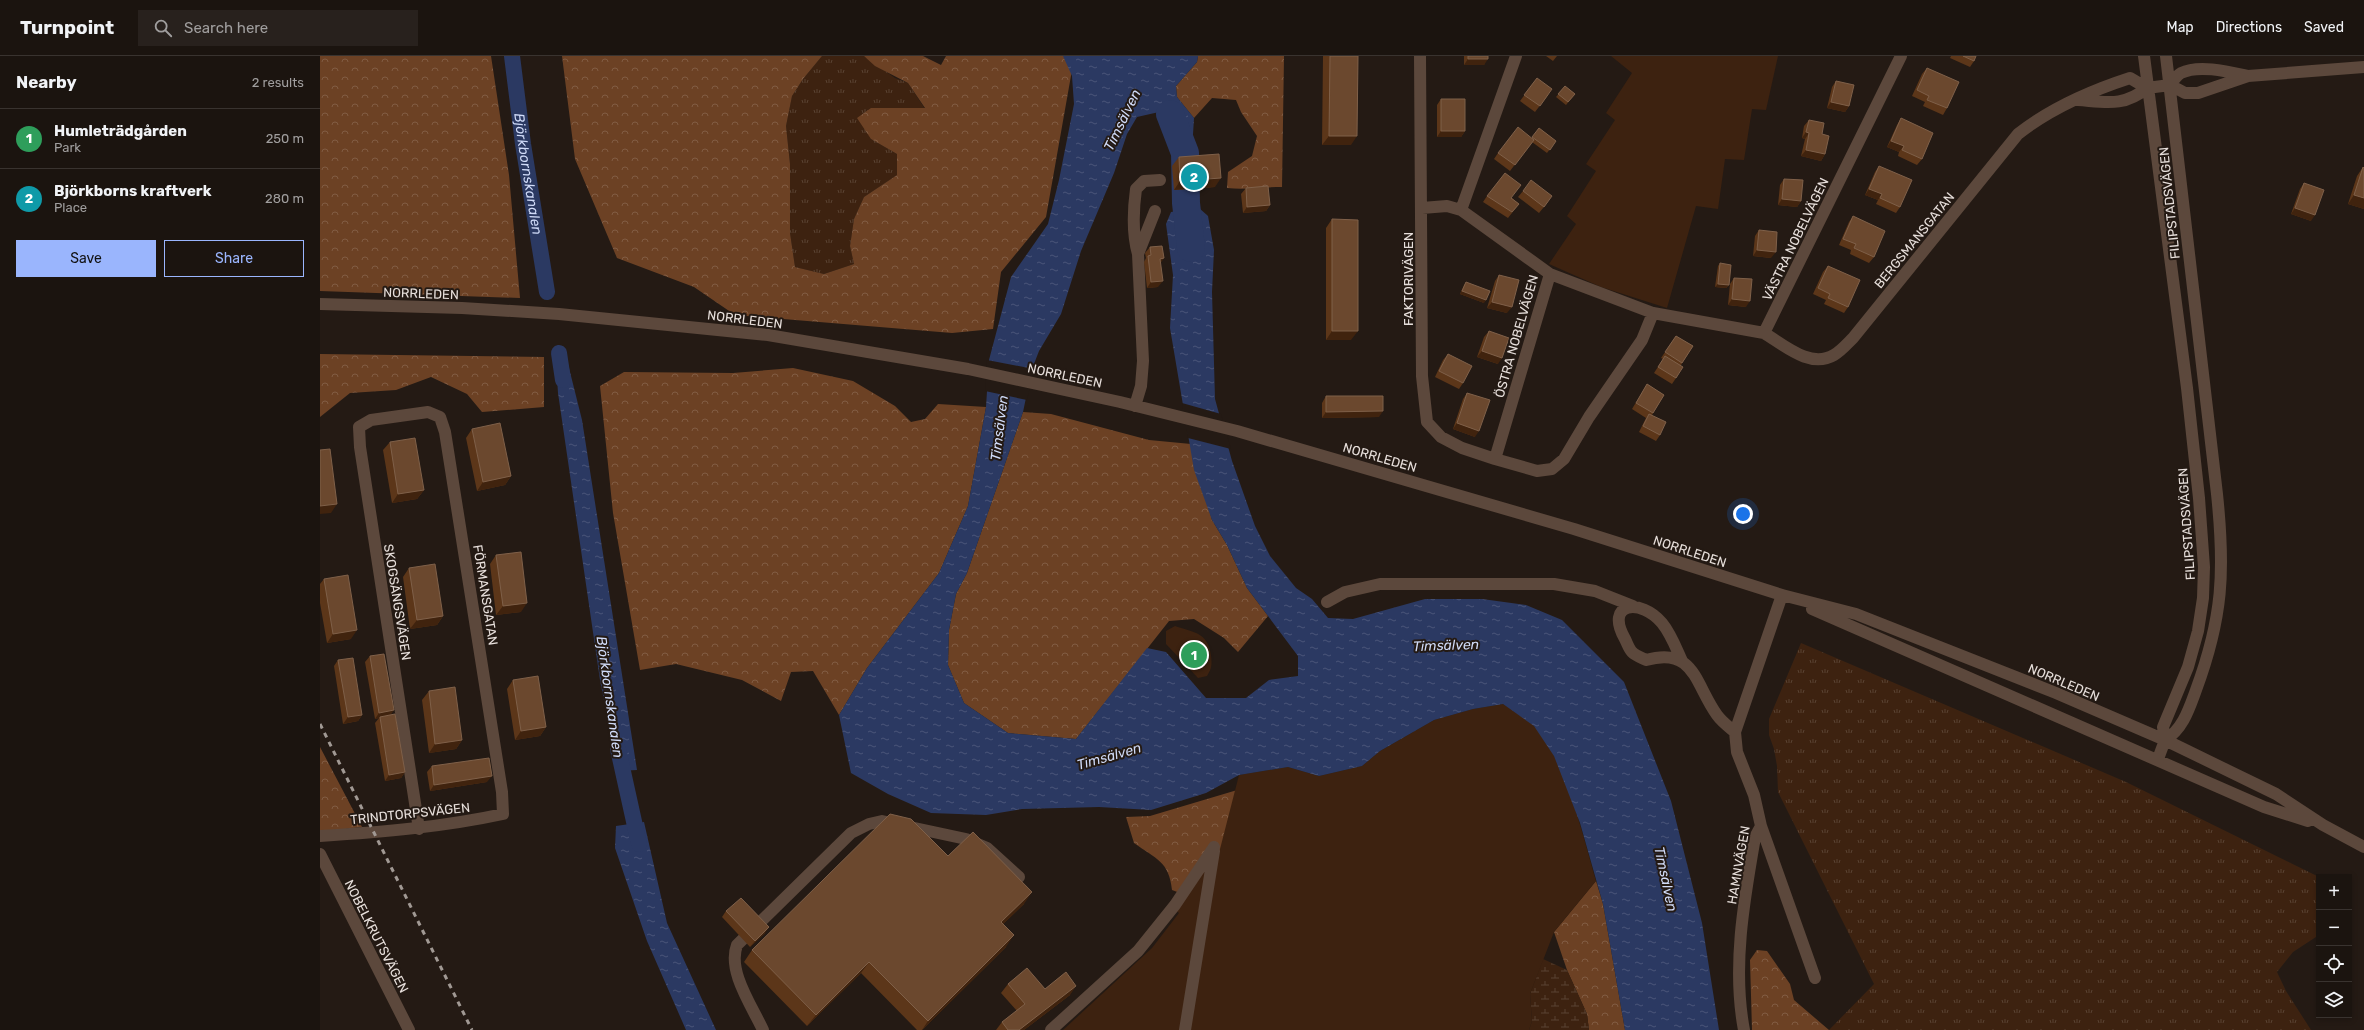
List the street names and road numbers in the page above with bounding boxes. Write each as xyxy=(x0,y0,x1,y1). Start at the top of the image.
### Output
street label: FILIPSTADSVÄGEN xyxy=(2156,146,2183,260)
street label: VÄSTRA NOBELVÄGEN xyxy=(1759,175,1832,303)
street label: BERGSMANSGATAN xyxy=(1871,189,1958,291)
street label: FAKTORIVÄGEN xyxy=(1401,232,1416,326)
street label: ÖSTRA NOBELVÄGEN xyxy=(1492,273,1541,399)
street label: NORRLEDEN xyxy=(383,285,459,302)
street label: NORRLEDEN xyxy=(706,307,784,332)
street label: NORRLEDEN xyxy=(1026,360,1104,391)
street label: NORRLEDEN xyxy=(1341,440,1418,475)
street label: FILIPSTADSVÄGEN xyxy=(2175,467,2198,581)
street label: NORRLEDEN xyxy=(1651,533,1728,570)
street label: SKOGSÄNGSVÄGEN xyxy=(381,543,414,661)
street label: FÖRMANSGATAN xyxy=(470,544,501,646)
street label: NORRLEDEN xyxy=(2026,661,2102,704)
street label: TRINDTORPSVÄGEN xyxy=(349,800,471,827)
street label: HAMNVÄGEN xyxy=(1724,825,1753,906)
street label: NOBELKRUTSVÄGEN xyxy=(342,877,412,995)

